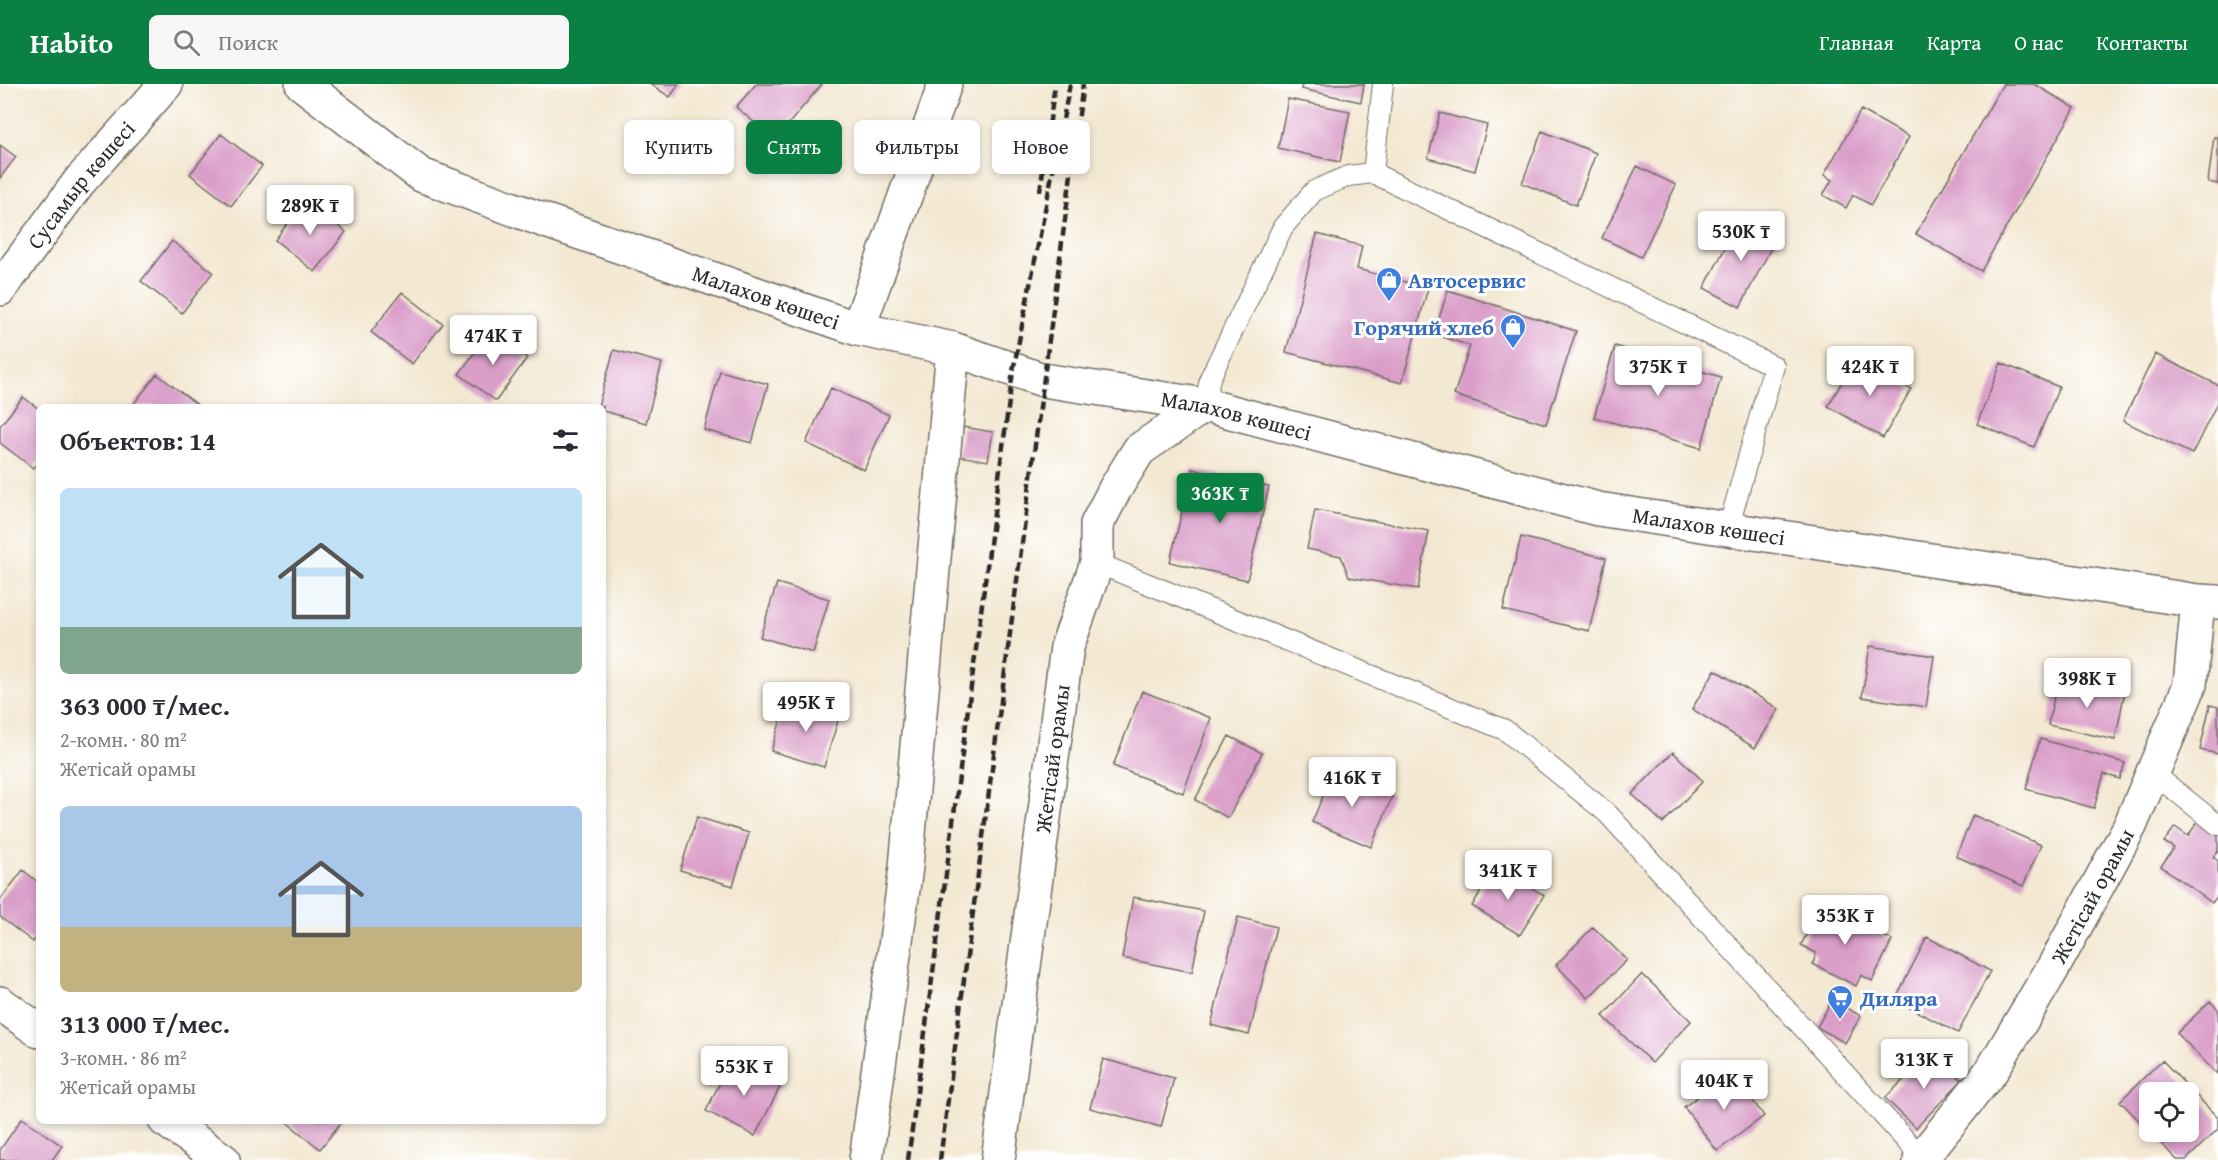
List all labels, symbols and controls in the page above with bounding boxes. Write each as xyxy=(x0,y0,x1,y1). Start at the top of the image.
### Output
search box xyxy=(149,15,569,69)
text: Habito xyxy=(30,22,113,63)
icon: search xyxy=(170,26,203,59)
text: Поиск xyxy=(218,26,278,58)
text: Главная xyxy=(1819,27,1894,58)
text: Карта xyxy=(1927,27,1981,58)
text: О нас xyxy=(2014,27,2063,58)
text: Контакты xyxy=(2096,27,2188,58)
street label: Сусамыр көшесі xyxy=(19,113,142,255)
chip: Купить xyxy=(624,120,734,174)
chip: Снять xyxy=(746,120,842,174)
chip: Фильтры xyxy=(854,120,980,174)
chip: Новое xyxy=(992,120,1090,174)
pin: 289K ₸ xyxy=(261,185,359,236)
text: 289K ₸ xyxy=(281,190,339,219)
pin: 530K ₸ xyxy=(1692,211,1790,262)
text: 530K ₸ xyxy=(1712,216,1770,245)
street label: Малахов көшесі xyxy=(688,257,844,338)
place label: Автосервис xyxy=(1408,264,1526,296)
shop icon: Автосервис xyxy=(1374,265,1404,303)
place label: Горячий хлеб xyxy=(1354,311,1494,343)
shop icon: Горячий хлеб xyxy=(1498,312,1528,350)
pin: 474K ₸ xyxy=(444,315,542,366)
text: 474K ₸ xyxy=(464,320,522,349)
pin: 375K ₸ xyxy=(1609,346,1707,397)
pin: 424K ₸ xyxy=(1821,346,1919,397)
text: 375K ₸ xyxy=(1629,351,1687,380)
text: 424K ₸ xyxy=(1841,351,1899,380)
street label: Малахов көшесі xyxy=(1159,382,1315,449)
text: Объектов: 14 xyxy=(60,421,216,460)
icon: filters xyxy=(549,424,582,457)
pin: 363K ₸ xyxy=(1171,473,1269,524)
text: 363K ₸ xyxy=(1191,478,1249,507)
street label: Малахов көшесі xyxy=(1630,498,1787,553)
icon: home xyxy=(267,527,375,635)
pin: 398K ₸ xyxy=(2038,658,2136,709)
text: 398K ₸ xyxy=(2058,663,2116,692)
pin: 495K ₸ xyxy=(757,682,855,733)
street label: Жетісай орамы xyxy=(1026,682,1078,836)
text: 363 000 ₸/мес. xyxy=(60,686,230,725)
text: 495K ₸ xyxy=(777,687,835,716)
text: 2-комн. · 80 m² xyxy=(60,725,187,754)
text: Жетісай орамы xyxy=(60,754,196,783)
pin: 416K ₸ xyxy=(1303,757,1401,808)
text: 416K ₸ xyxy=(1323,762,1381,791)
street label: Жетісай орамы xyxy=(2042,823,2142,970)
icon: home xyxy=(267,845,375,953)
pin: 341K ₸ xyxy=(1459,850,1557,901)
text: 341K ₸ xyxy=(1479,855,1537,884)
pin: 353K ₸ xyxy=(1796,895,1894,946)
text: 353K ₸ xyxy=(1816,900,1874,929)
place label: Диляра xyxy=(1859,982,1938,1014)
supermarket icon: Диляра xyxy=(1825,983,1855,1021)
text: 313 000 ₸/мес. xyxy=(60,1004,230,1043)
pin: 313K ₸ xyxy=(1875,1039,1973,1090)
text: 3-комн. · 86 m² xyxy=(60,1043,187,1072)
text: 313K ₸ xyxy=(1895,1044,1953,1073)
pin: 553K ₸ xyxy=(695,1046,793,1097)
text: 553K ₸ xyxy=(715,1051,773,1080)
pin: 404K ₸ xyxy=(1675,1060,1773,1111)
text: 404K ₸ xyxy=(1695,1065,1753,1094)
text: Жетісай орамы xyxy=(60,1072,196,1101)
map controls xyxy=(2139,1082,2199,1142)
button: locate xyxy=(2139,1082,2199,1142)

